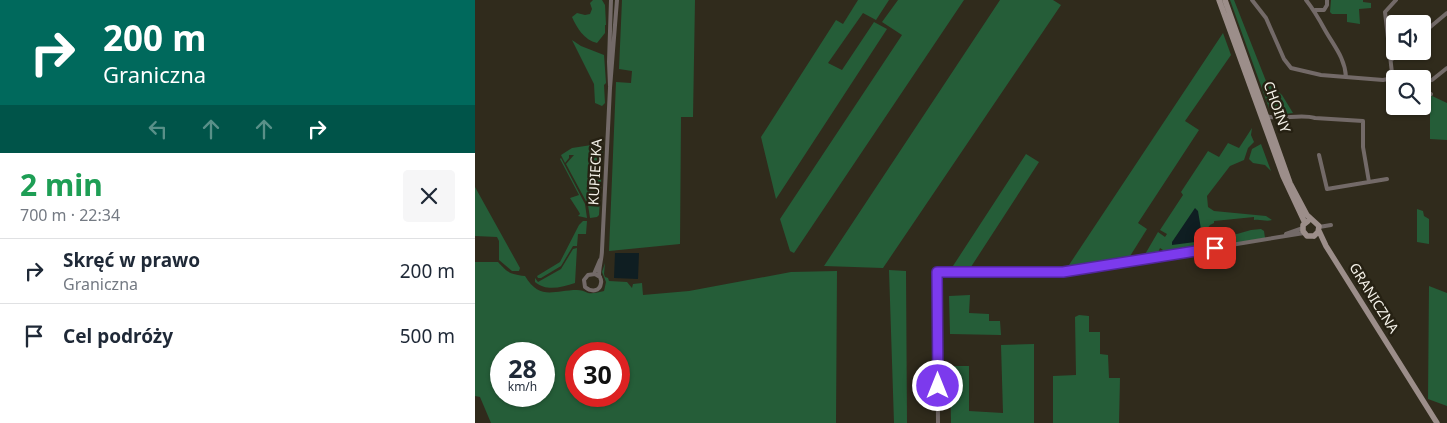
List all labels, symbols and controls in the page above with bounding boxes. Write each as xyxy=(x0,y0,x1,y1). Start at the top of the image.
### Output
text: 200 m xyxy=(103,14,206,61)
map controls xyxy=(1386,15,1431,115)
button: sound xyxy=(1386,15,1431,60)
icon: right xyxy=(20,20,85,85)
text: Graniczna xyxy=(103,59,206,89)
button: search xyxy=(1386,70,1431,115)
street label: CHOINY xyxy=(1259,78,1296,135)
icon: left xyxy=(144,115,172,143)
icon: ahead xyxy=(197,115,225,143)
icon: ahead xyxy=(250,115,278,143)
icon: right xyxy=(303,115,331,143)
street label: KUPIECKA xyxy=(583,138,606,206)
text: 2 min xyxy=(20,164,103,205)
button: close xyxy=(403,170,455,222)
text: 700 m · 22:34 xyxy=(20,204,120,226)
pin xyxy=(1194,227,1236,269)
icon: arrive xyxy=(1201,234,1229,262)
text: Skręć w prawo xyxy=(63,247,200,273)
icon: right xyxy=(20,257,48,285)
text: 200 m xyxy=(400,258,455,284)
street label: GRANICZNA xyxy=(1345,259,1404,337)
text: Graniczna xyxy=(63,273,138,295)
icon: arrive xyxy=(20,322,48,350)
text: Cel podróży xyxy=(63,323,173,349)
text: 500 m xyxy=(400,323,455,349)
speed limit sign: 30 xyxy=(565,342,630,407)
text: 28 xyxy=(508,351,537,385)
position arrow xyxy=(911,359,963,411)
text: km/h xyxy=(508,378,537,395)

